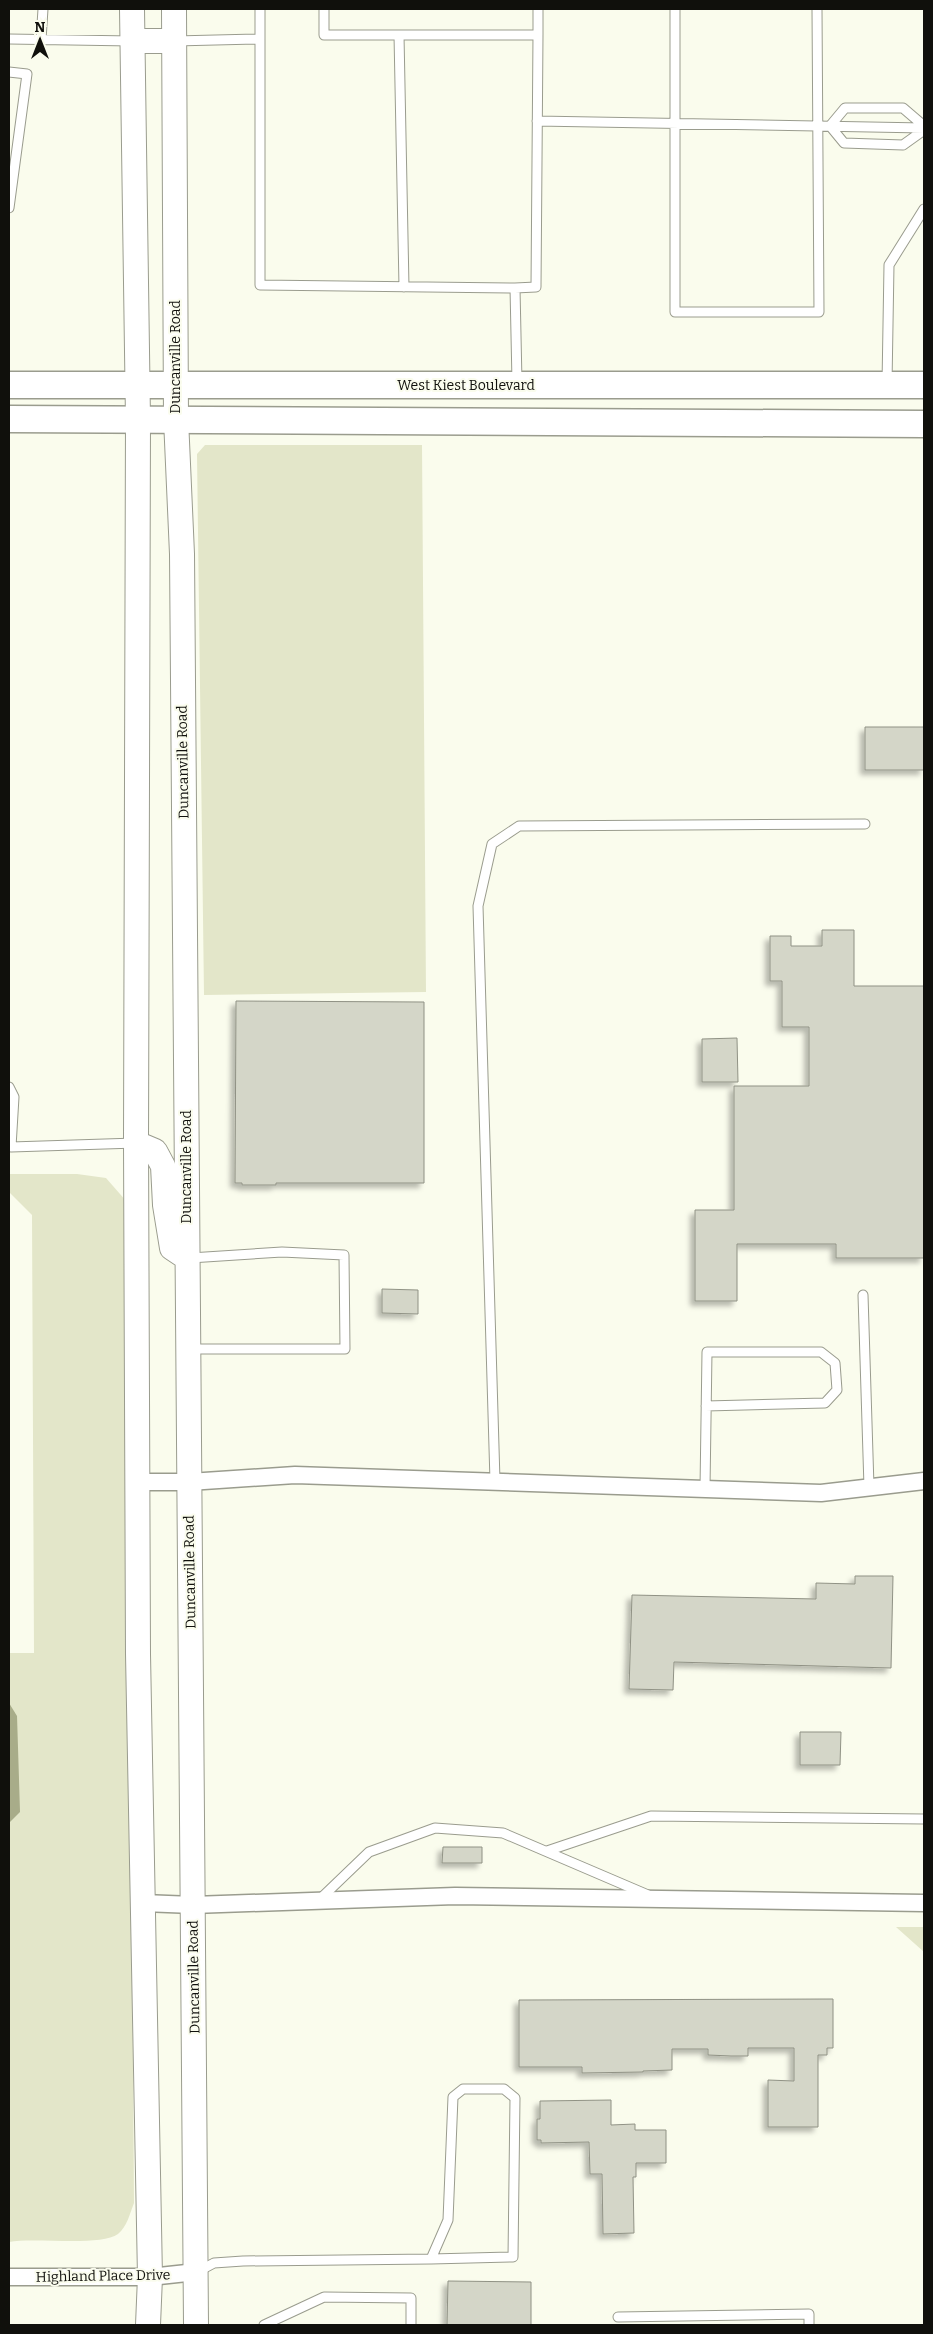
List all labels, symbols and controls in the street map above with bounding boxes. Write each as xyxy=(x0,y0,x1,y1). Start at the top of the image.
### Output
north arrow xyxy=(15,15,65,65)
text: N xyxy=(35,19,46,36)
street label: Duncanville Road xyxy=(167,300,184,414)
street label: West Kiest Boulevard xyxy=(397,377,535,394)
street label: Duncanville Road xyxy=(174,705,192,819)
street label: Duncanville Road xyxy=(178,1110,195,1224)
street label: Duncanville Road xyxy=(181,1515,199,1629)
street label: Duncanville Road xyxy=(185,1920,203,2034)
street label: Highland Place Drive xyxy=(36,2266,170,2286)

